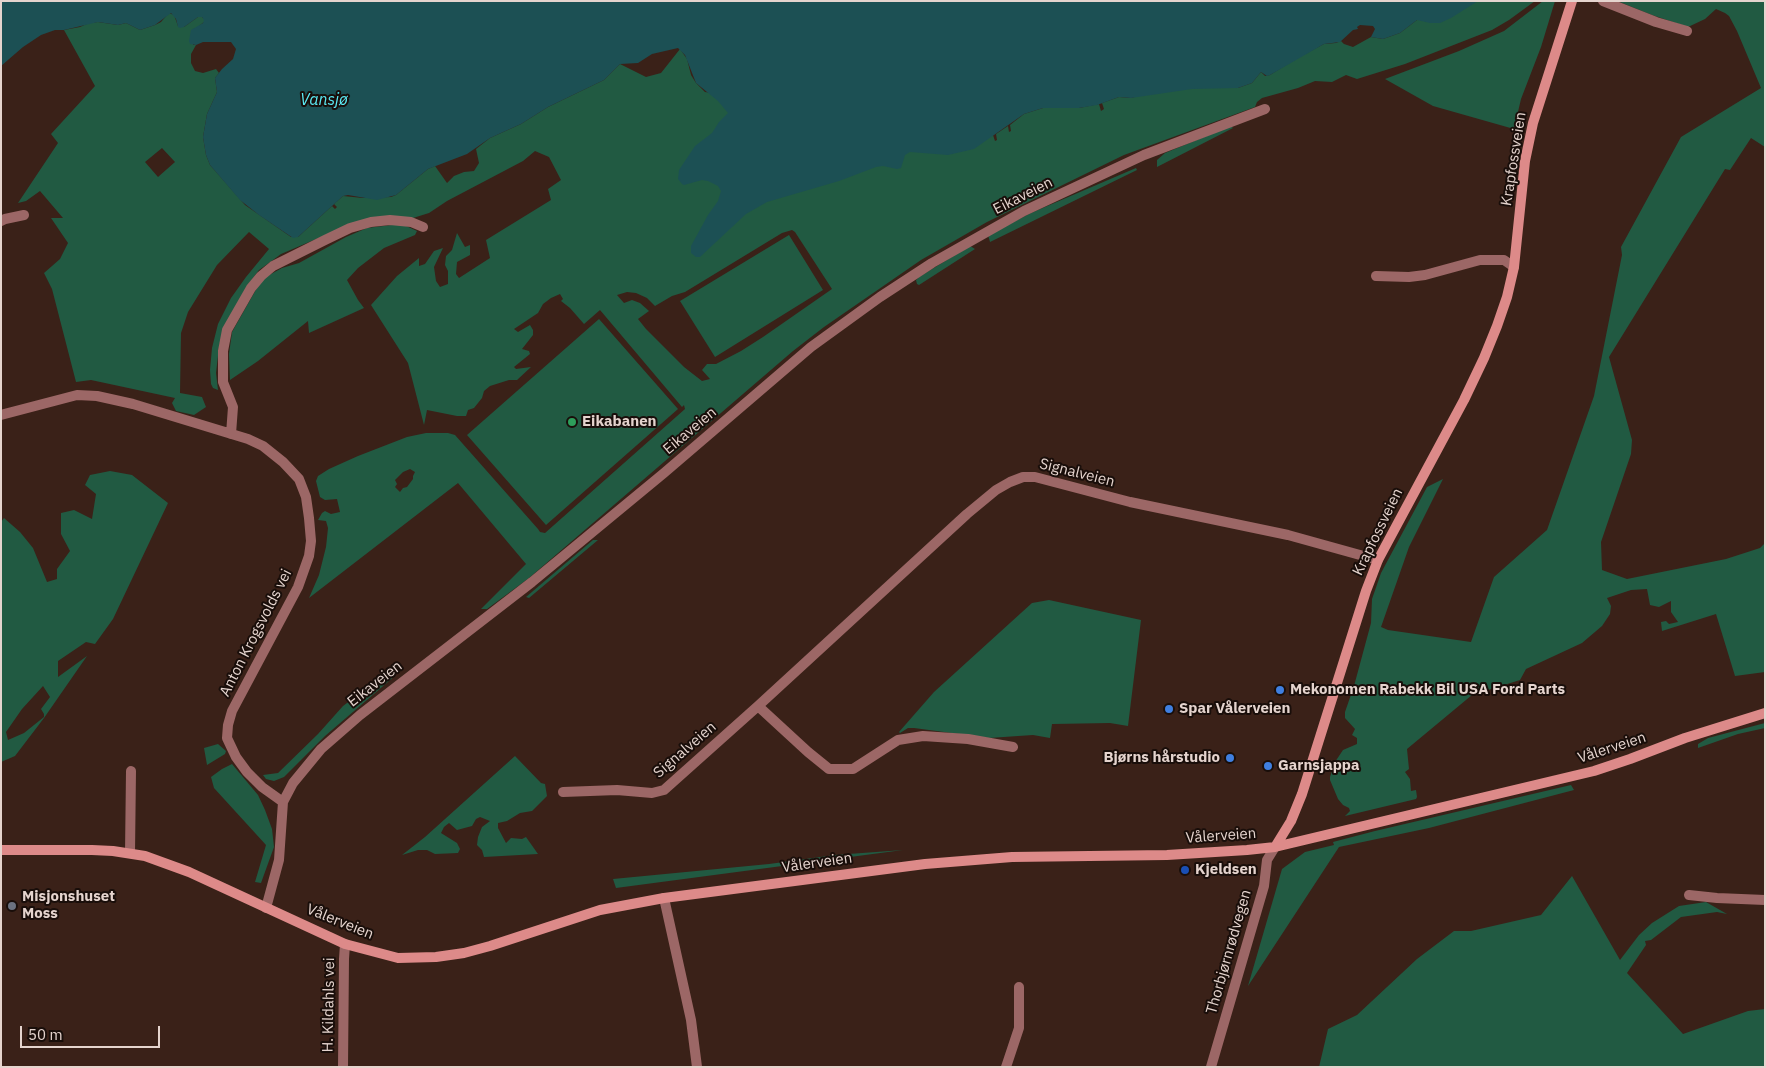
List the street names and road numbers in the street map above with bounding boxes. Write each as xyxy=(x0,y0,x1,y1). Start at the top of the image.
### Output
street label: Krapfossveien xyxy=(1498,111,1530,207)
street label: Eikaveien xyxy=(990,173,1056,219)
street label: Eikaveien xyxy=(660,403,720,459)
street label: Signalveien xyxy=(1038,455,1116,491)
street label: Krapfossveien xyxy=(1349,485,1407,579)
street label: Anton Krogsvolds vei xyxy=(216,566,296,700)
street label: Eikaveien xyxy=(344,657,406,711)
street label: Signalveien xyxy=(650,718,720,782)
street label: Vålerveien xyxy=(1576,729,1648,767)
street label: Vålerveien xyxy=(1185,825,1257,847)
street label: Vålerveien xyxy=(781,849,853,877)
street label: Thorbjørnrødvegen xyxy=(1203,888,1255,1016)
street label: Vålerveien xyxy=(304,900,376,944)
street label: H. Kildahls vei xyxy=(319,957,339,1053)

